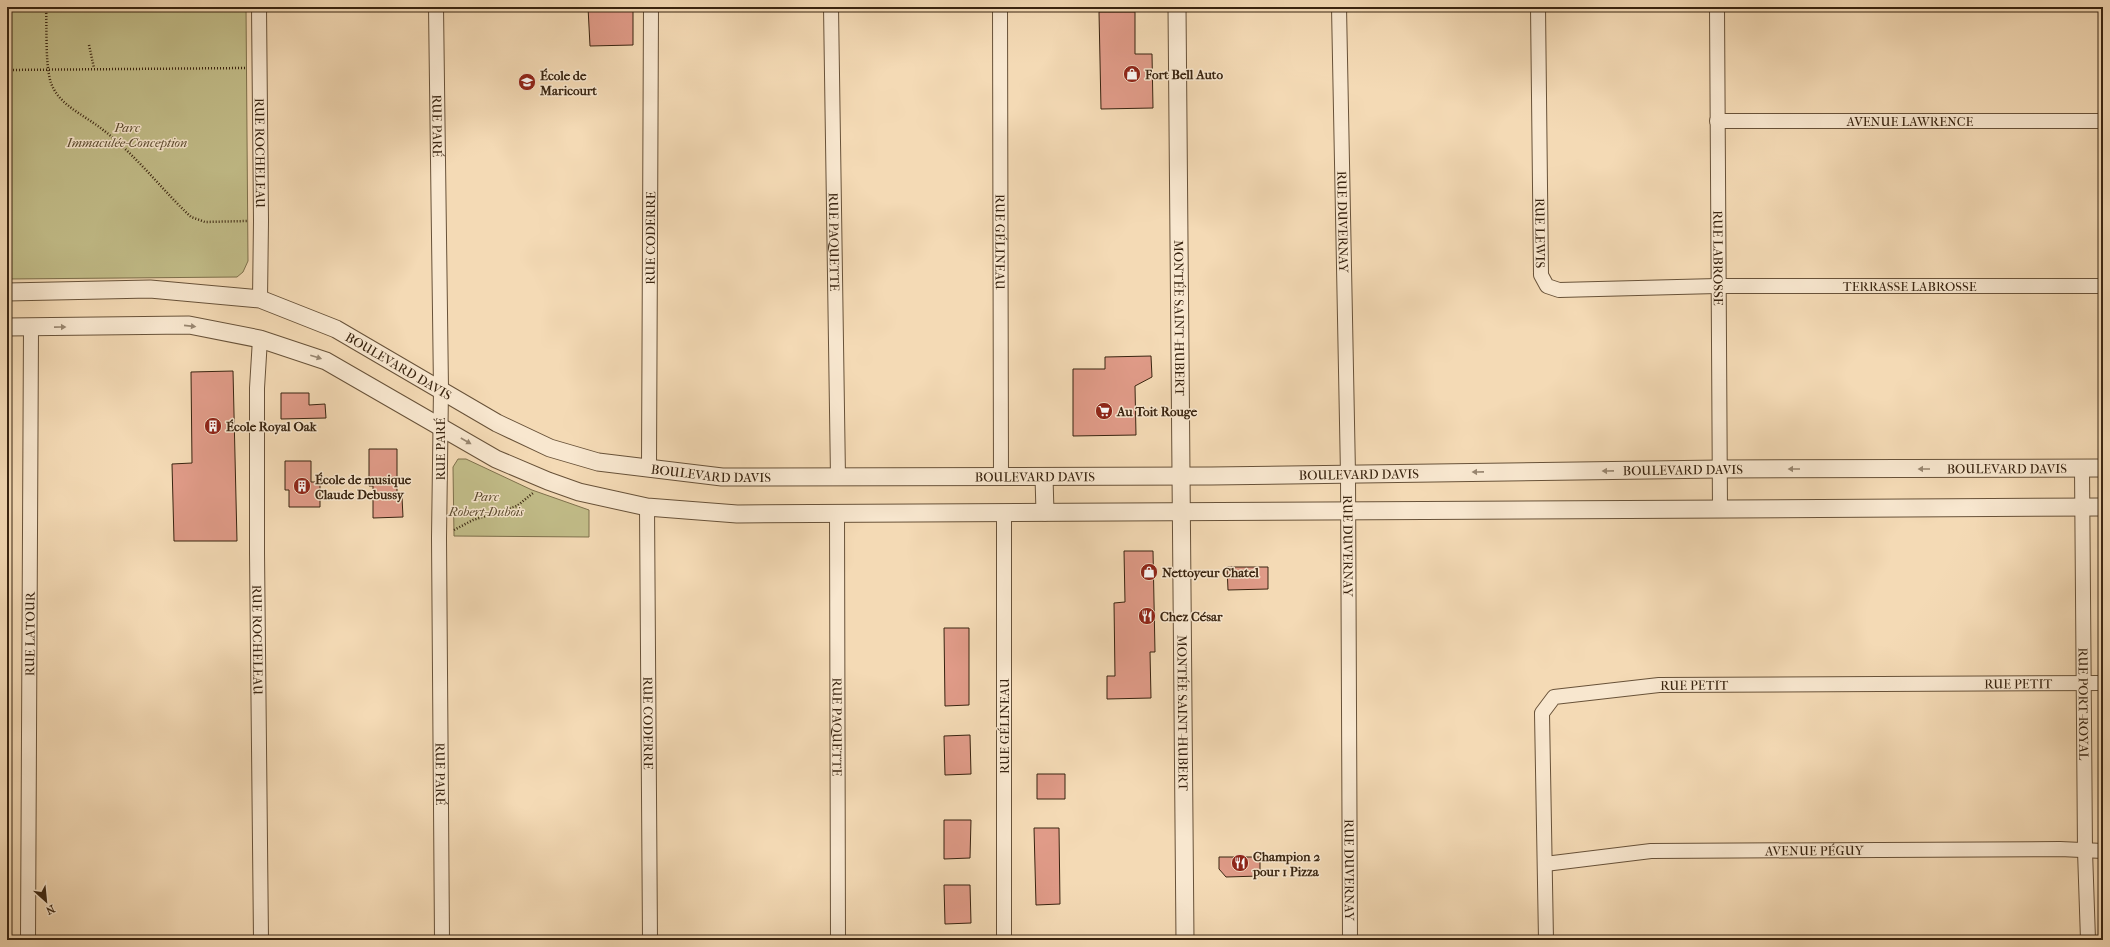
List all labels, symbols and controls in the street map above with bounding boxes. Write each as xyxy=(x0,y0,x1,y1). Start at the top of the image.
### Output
shop icon: Fort Bell Auto xyxy=(1122,64,1142,84)
place label: Fort Bell Auto xyxy=(1144,67,1224,82)
place label: École de Maricourt xyxy=(539,68,597,98)
school or university icon: École de Maricourt xyxy=(517,72,537,92)
street label: RUE PARÉ xyxy=(429,94,445,158)
street label: RUE ROCHELEAU xyxy=(252,98,268,208)
street label: AVENUE LAWRENCE xyxy=(1846,114,1974,129)
park label: Parc Immaculée-Conception xyxy=(66,120,187,150)
street label: RUE DUVERNAY xyxy=(1334,171,1351,274)
street label: RUE CODERRE xyxy=(643,191,658,285)
street label: RUE PAQUETTE xyxy=(826,192,842,292)
street label: RUE GÉLINEAU xyxy=(992,194,1008,290)
street label: RUE LEWIS xyxy=(1532,198,1548,268)
street label: RUE LABROSSE xyxy=(1710,210,1726,306)
street label: MONTÉE SAINT-HUBERT xyxy=(1171,240,1187,396)
street label: TERRASSE LABROSSE xyxy=(1843,279,1977,294)
one-way arrow xyxy=(184,323,196,329)
one-way arrow xyxy=(54,324,67,330)
street label: BOULEVARD DAVIS xyxy=(343,329,455,403)
one-way arrow xyxy=(310,354,322,360)
supermarket icon: Au Toit Rouge xyxy=(1094,401,1114,421)
place label: Au Toit Rouge xyxy=(1116,404,1198,420)
building icon: École Royal Oak xyxy=(203,416,223,436)
street label: RUE PARÉ xyxy=(433,417,448,480)
place label: École Royal Oak xyxy=(226,419,318,435)
one-way arrow xyxy=(460,438,471,445)
street label: BOULEVARD DAVIS xyxy=(650,461,771,485)
street label: BOULEVARD DAVIS xyxy=(1947,461,2067,476)
street label: BOULEVARD DAVIS xyxy=(1623,462,1743,478)
street label: BOULEVARD DAVIS xyxy=(1299,466,1419,483)
one-way arrow xyxy=(1787,466,1800,472)
one-way arrow xyxy=(1917,466,1930,472)
one-way arrow xyxy=(1601,468,1614,474)
street label: BOULEVARD DAVIS xyxy=(975,469,1095,484)
one-way arrow xyxy=(1472,469,1484,476)
place label: École de musique Claude Debussy xyxy=(315,472,412,503)
building icon: École de musique Claude Debussy xyxy=(292,476,312,496)
park label: Parc Robert-Dubois xyxy=(447,489,525,519)
street label: RUE DUVERNAY xyxy=(1340,495,1356,598)
shop icon: Nettoyeur Chatel xyxy=(1139,562,1159,582)
place label: Nettoyeur Chatel xyxy=(1162,565,1259,581)
street label: RUE ROCHELEAU xyxy=(249,585,265,695)
street label: RUE LATOUR xyxy=(22,591,38,676)
restaurant icon: Chez César xyxy=(1137,606,1157,626)
place label: Chez César xyxy=(1160,609,1223,624)
street label: MONTÉE SAINT-HUBERT xyxy=(1174,635,1191,791)
street label: RUE PORT-ROYAL xyxy=(2075,648,2091,761)
street label: RUE CODERRE xyxy=(640,676,656,770)
street label: RUE PETIT xyxy=(1984,676,2053,692)
street label: RUE PAQUETTE xyxy=(829,677,845,777)
street label: RUE GÉLINEAU xyxy=(997,678,1012,774)
street label: RUE PETIT xyxy=(1660,678,1729,693)
street label: RUE PARÉ xyxy=(433,742,448,806)
street label: RUE DUVERNAY xyxy=(1341,819,1357,922)
street label: AVENUE PÉGUY xyxy=(1764,843,1865,858)
place label: Champion 2 pour 1 Pizza xyxy=(1252,849,1320,880)
restaurant icon: Champion 2 pour 1 Pizza xyxy=(1230,853,1250,873)
north arrow xyxy=(26,881,66,921)
text: N xyxy=(43,902,57,917)

